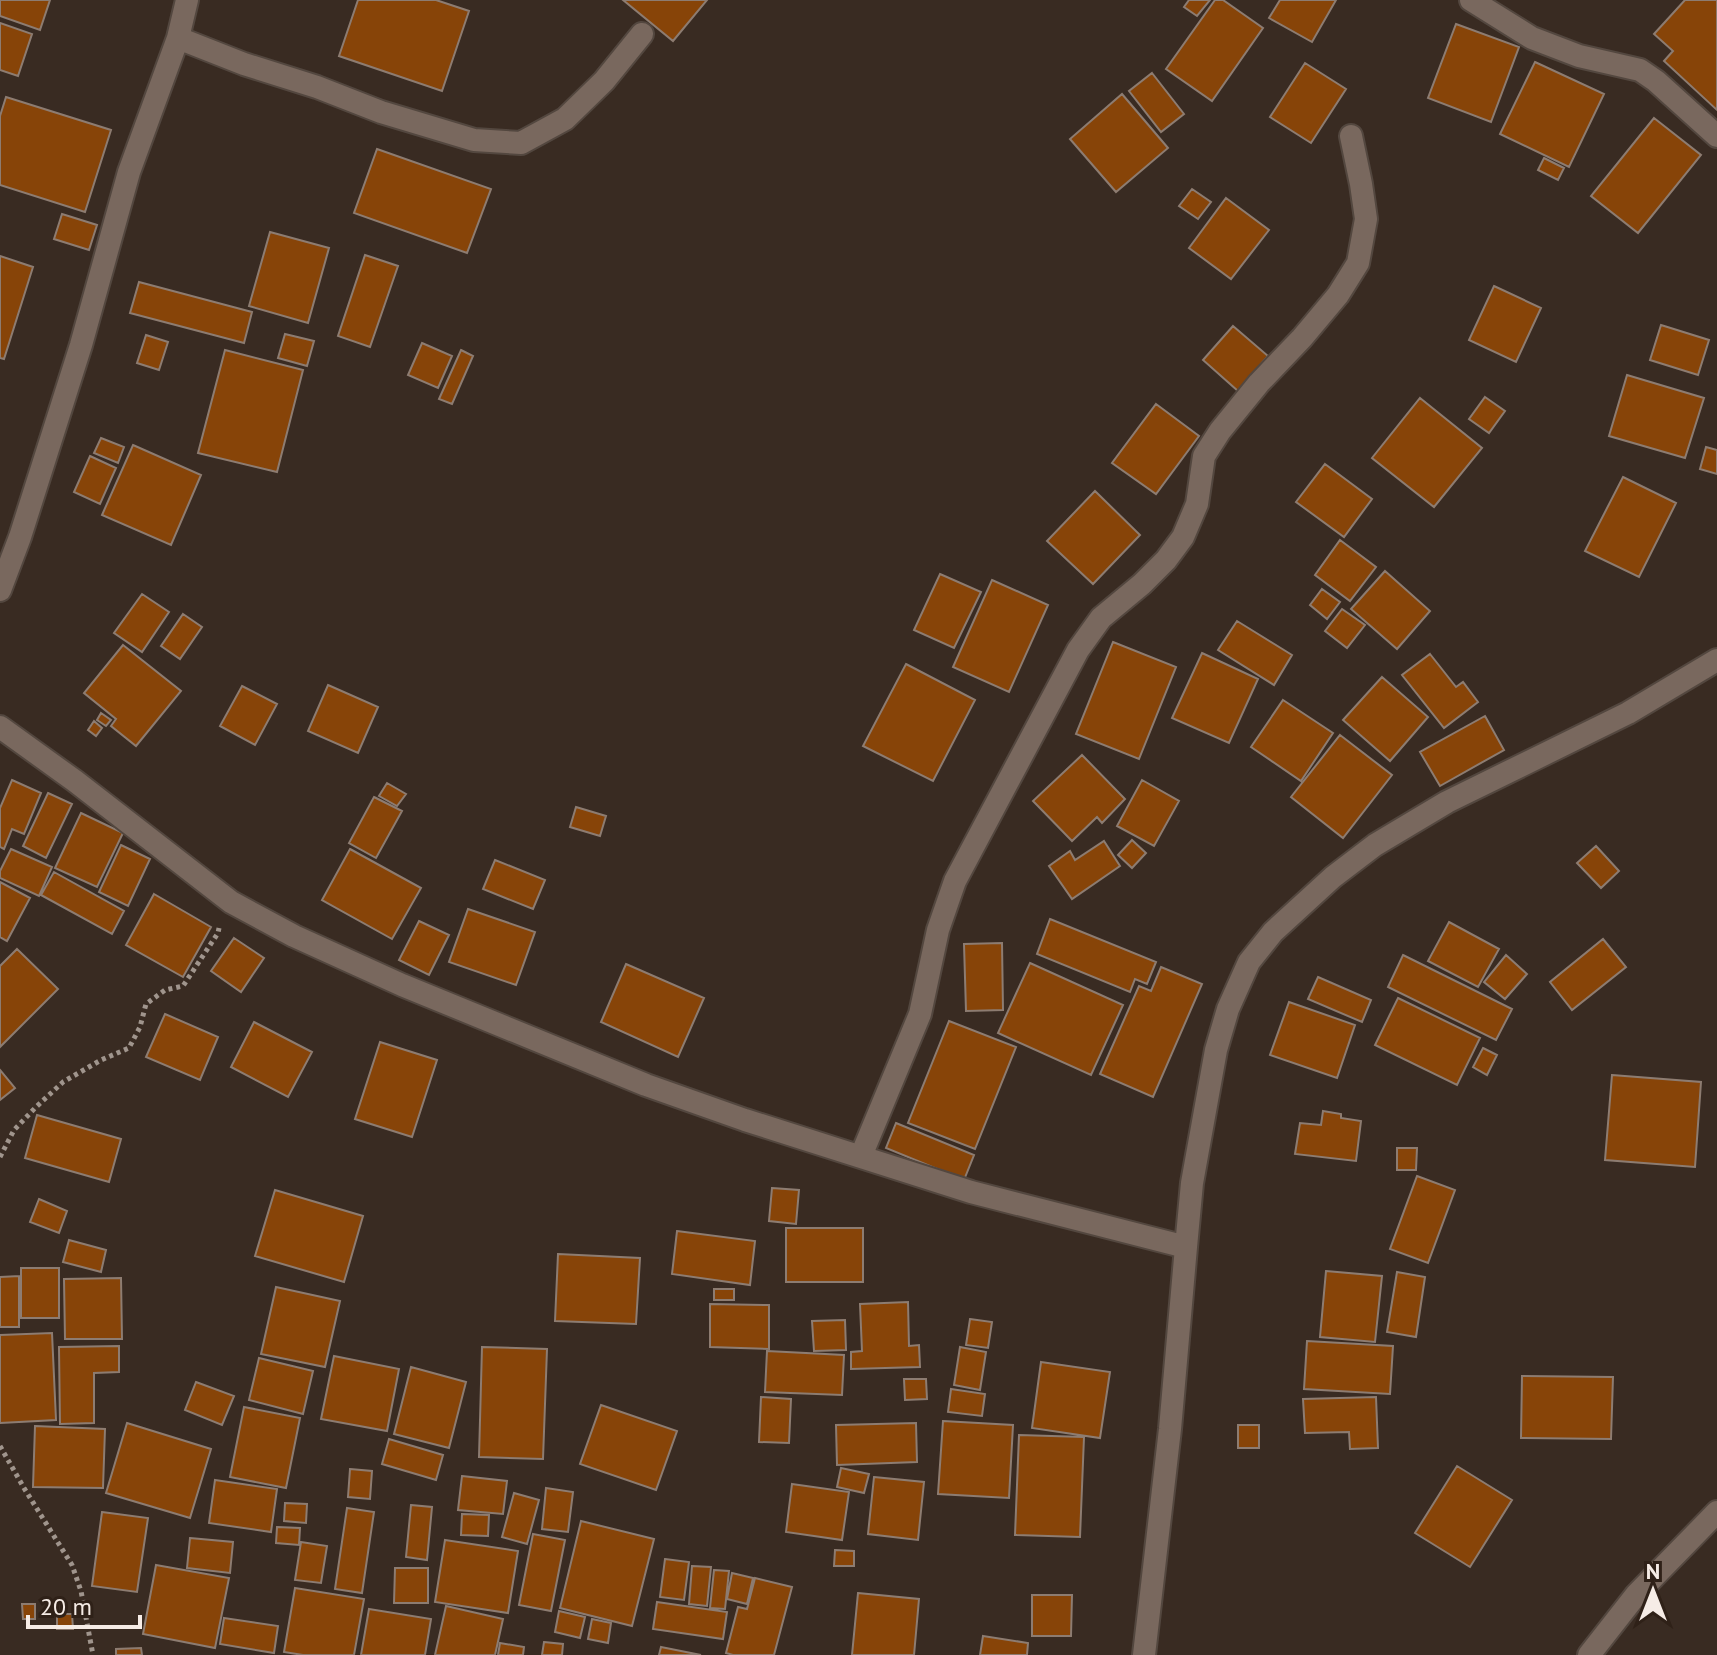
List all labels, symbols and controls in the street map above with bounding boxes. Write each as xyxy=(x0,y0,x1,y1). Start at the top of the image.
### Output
north arrow xyxy=(1613,1551,1693,1631)
text: N xyxy=(1646,1557,1660,1585)
scale bar xyxy=(28,1579,140,1629)
text: 20 m xyxy=(40,1591,92,1622)

